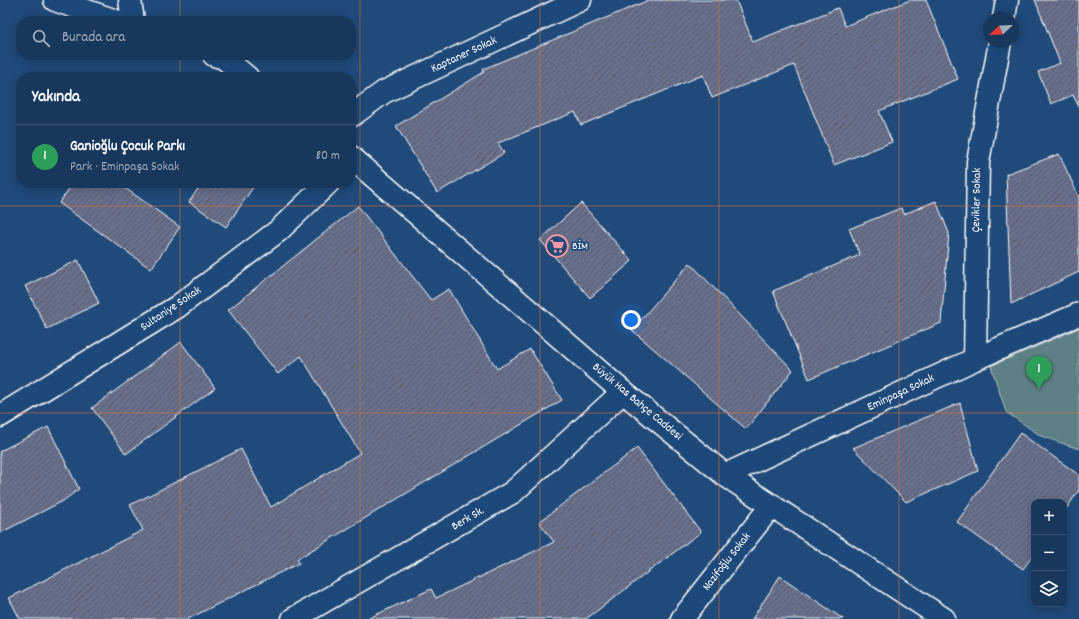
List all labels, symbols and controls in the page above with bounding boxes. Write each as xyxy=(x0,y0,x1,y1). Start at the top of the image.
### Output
north arrow xyxy=(983,12,1019,48)
search box xyxy=(16,16,356,60)
icon: search xyxy=(30,27,52,49)
text: Burada ara xyxy=(62,27,125,49)
street label: Kaptaner Sokak xyxy=(428,32,500,78)
text: Yakında xyxy=(32,86,80,110)
text: Ganioğlu Çocuk Parkı xyxy=(70,136,185,158)
text: 1 xyxy=(44,147,46,166)
text: 80 m xyxy=(316,147,340,166)
text: Park · Eminpaşa Sokak xyxy=(70,158,179,177)
street label: Çevikler Sokak xyxy=(968,168,986,232)
supermarket icon: BİM xyxy=(544,233,570,259)
place label: BİM xyxy=(572,238,588,255)
street label: Sultaniye Sokak xyxy=(137,282,205,336)
your location xyxy=(621,310,641,330)
pin: 1 xyxy=(1026,356,1052,389)
street label: Büyük Has Bahçe Caddesi xyxy=(588,359,686,445)
street label: Eminpaşa Sokak xyxy=(865,370,937,416)
map controls xyxy=(1031,499,1067,607)
button: + xyxy=(1031,499,1067,535)
street label: Berk Sk. xyxy=(448,503,488,535)
street label: Nazifoğlu Sokak xyxy=(699,529,755,595)
button: − xyxy=(1031,535,1067,571)
button: layers xyxy=(1031,571,1067,607)

